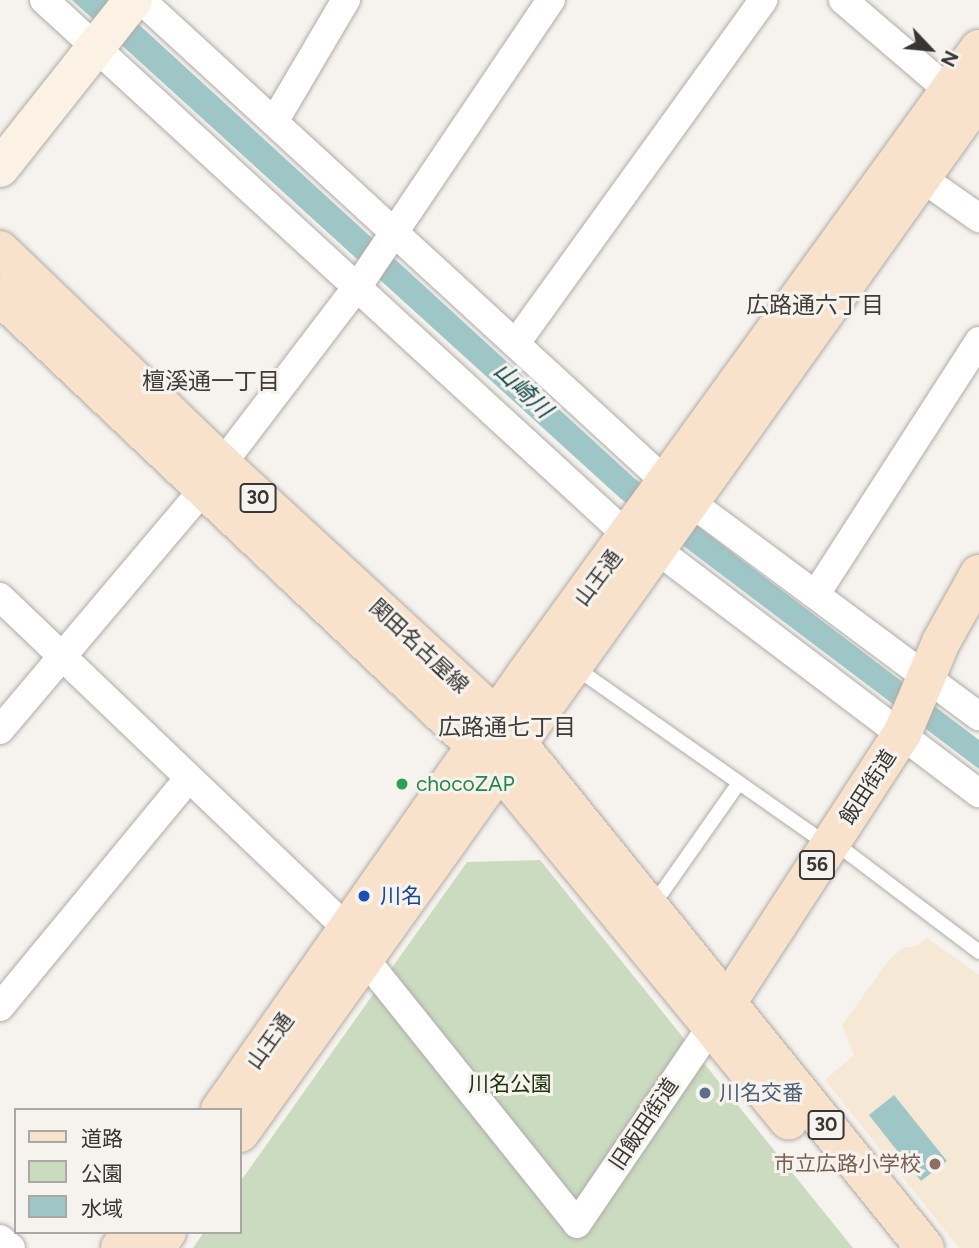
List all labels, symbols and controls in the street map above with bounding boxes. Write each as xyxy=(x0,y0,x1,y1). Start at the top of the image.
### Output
north arrow xyxy=(895,14,965,84)
text: N xyxy=(936,47,963,70)
district label: 広路通六丁目 xyxy=(746,291,884,319)
water label: 山崎川 xyxy=(488,356,558,424)
district label: 檀溪通一丁目 xyxy=(142,367,280,395)
road number: 30 xyxy=(239,482,277,513)
street label: 山王通 xyxy=(569,545,627,611)
street label: 関田名古屋線 xyxy=(364,594,474,698)
district label: 広路通七丁目 xyxy=(438,713,576,741)
street label: 飯田街道 xyxy=(835,745,901,829)
place label: chocoZAP xyxy=(416,771,515,797)
marker: chocoZAP xyxy=(394,776,410,792)
road number: 56 xyxy=(798,850,836,880)
place label: 川名 xyxy=(380,883,422,909)
marker: 川名 xyxy=(354,886,374,906)
street label: 山王通 xyxy=(241,1008,299,1074)
park label: 川名公園 xyxy=(468,1071,552,1097)
street label: 旧飯田街道 xyxy=(604,1073,684,1175)
place label: 川名交番 xyxy=(719,1080,803,1106)
marker: 川名交番 xyxy=(697,1085,713,1101)
legend xyxy=(14,1108,242,1234)
road number: 30 xyxy=(807,1110,845,1140)
text: 道路 xyxy=(81,1126,123,1151)
place label: 市立広路小学校 xyxy=(774,1151,921,1177)
marker: 市立広路小学校 xyxy=(927,1156,943,1172)
text: 公園 xyxy=(81,1161,123,1186)
text: 水域 xyxy=(81,1196,123,1221)

